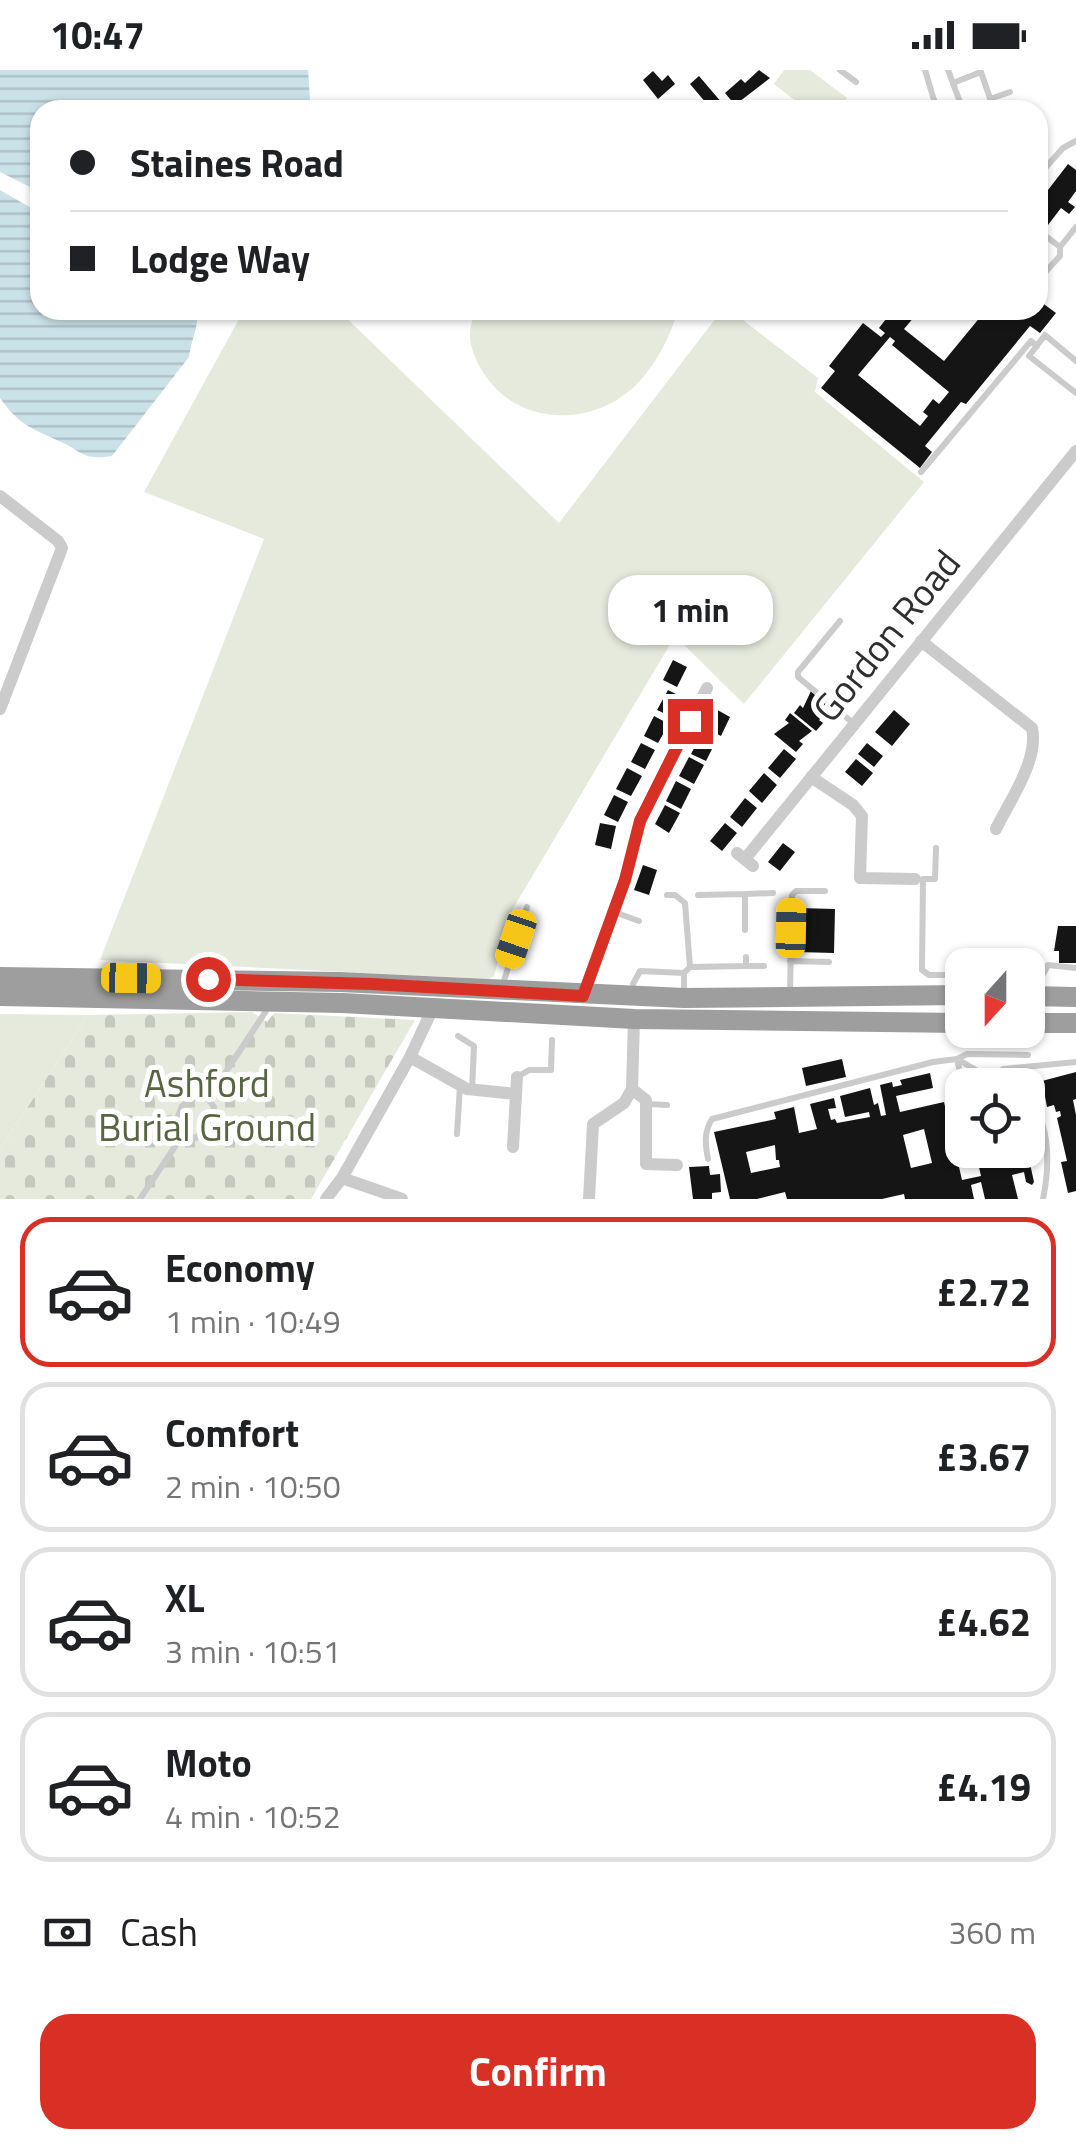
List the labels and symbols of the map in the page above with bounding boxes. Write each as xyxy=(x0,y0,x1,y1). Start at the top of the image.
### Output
street label: Gordon Road xyxy=(798,537,974,734)
callout: 1 min xyxy=(608,576,772,646)
route end xyxy=(668,699,713,744)
car xyxy=(775,898,807,958)
car xyxy=(492,906,540,972)
north arrow xyxy=(945,948,1045,1048)
route start xyxy=(186,957,231,1002)
car xyxy=(101,962,161,994)
park label: Ashford Burial Ground xyxy=(98,1054,316,1156)

